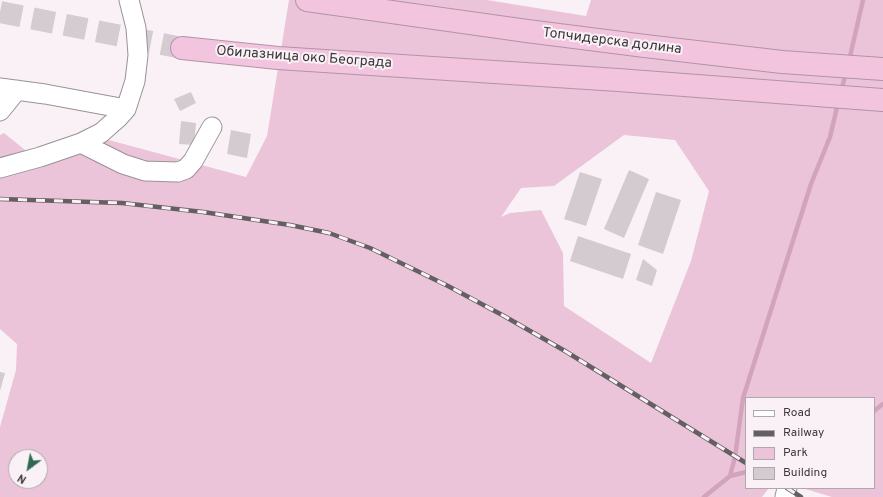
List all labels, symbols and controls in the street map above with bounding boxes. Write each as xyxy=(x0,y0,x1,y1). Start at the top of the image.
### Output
street label: Топчидерска долина xyxy=(542,25,682,59)
street label: Обилазница око Београда xyxy=(216,43,392,73)
legend xyxy=(745,397,875,489)
text: Road xyxy=(783,405,811,421)
text: Railway xyxy=(783,425,824,441)
text: Park xyxy=(783,445,808,461)
north arrow xyxy=(8,449,48,489)
text: Building xyxy=(783,465,827,481)
text: N xyxy=(15,470,29,486)

